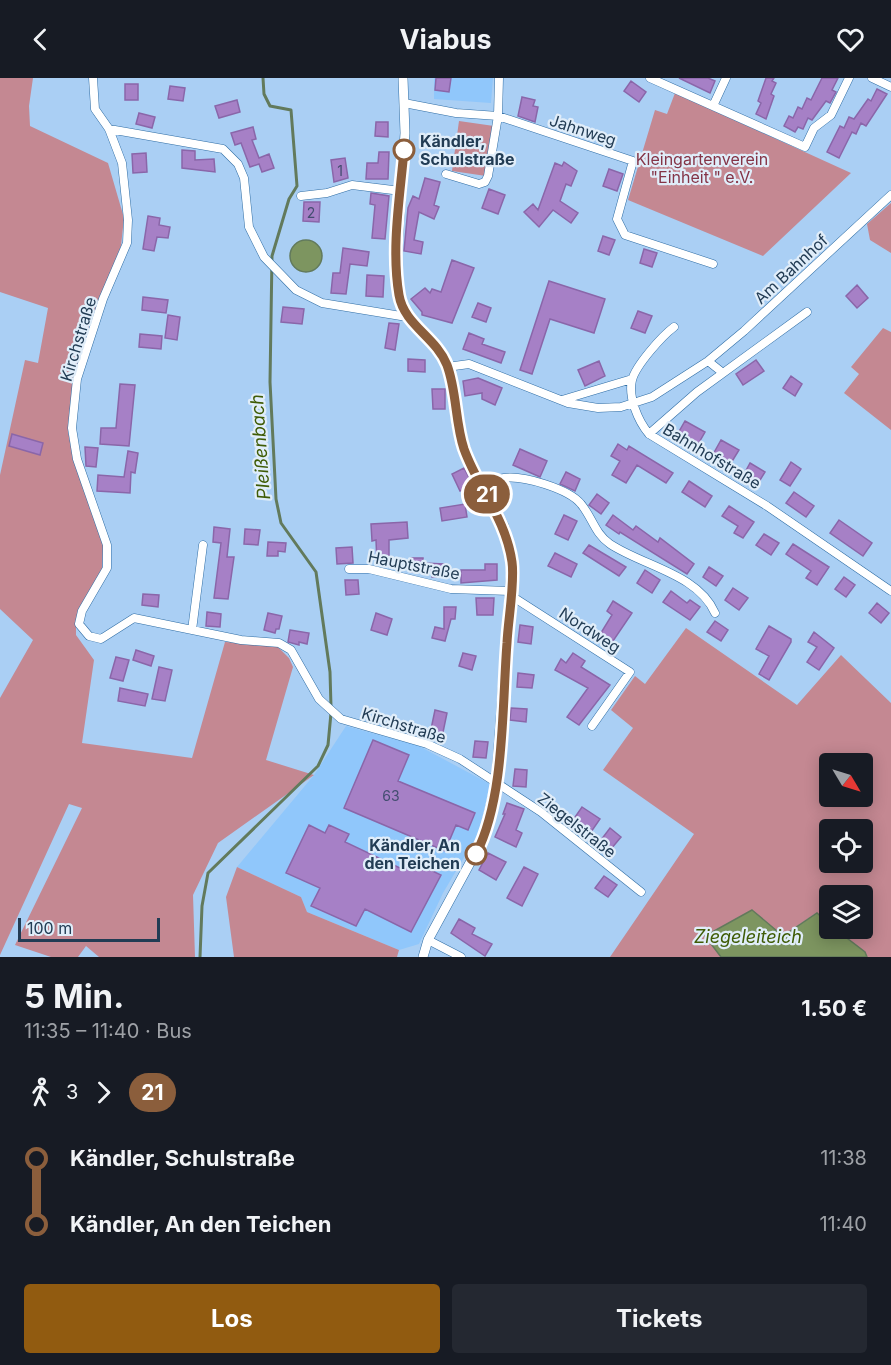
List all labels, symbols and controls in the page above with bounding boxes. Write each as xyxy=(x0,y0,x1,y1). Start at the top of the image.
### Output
icon: back xyxy=(24,23,57,56)
text: Viabus xyxy=(399,23,492,56)
icon: heart xyxy=(834,23,867,56)
street label: Jahnweg xyxy=(547,110,619,150)
place label: Kändler, Schulstraße xyxy=(420,131,515,169)
marker: Kändler, Schulstraße xyxy=(393,139,415,161)
park label: Kleingartenverein "Einheit " e.V. xyxy=(636,149,768,187)
house number: 1 xyxy=(337,162,343,179)
house number: 2 xyxy=(307,204,315,221)
street label: Am Bahnhof xyxy=(750,230,832,308)
street label: Kirchstraße xyxy=(56,294,100,384)
water label: Pleißenbach xyxy=(246,394,274,500)
street label: Bahnhofstraße xyxy=(659,419,765,493)
line badge: 21 xyxy=(460,474,514,514)
text: 21 xyxy=(476,482,498,507)
street label: Hauptstraße xyxy=(366,546,462,584)
street label: Nordweg xyxy=(556,603,624,657)
street label: Kirchstraße xyxy=(359,703,449,747)
north arrow xyxy=(819,753,873,807)
map controls xyxy=(819,753,873,939)
house number: 63 xyxy=(382,787,400,804)
street label: Ziegelstraße xyxy=(534,788,620,862)
button: locate xyxy=(819,819,873,873)
place label: Kändler, An den Teichen xyxy=(364,835,460,873)
marker: Kändler, An den Teichen xyxy=(465,843,487,865)
button: layers xyxy=(819,885,873,939)
scale bar xyxy=(18,915,160,942)
text: 100 m xyxy=(27,918,72,938)
water label: Ziegeleiteich xyxy=(694,926,802,947)
text: 5 Min. xyxy=(24,976,124,1016)
text: 1.50 € xyxy=(801,995,867,1021)
text: 11:35 – 11:40 · Bus xyxy=(24,1019,192,1043)
icon: walk xyxy=(24,1076,57,1109)
icon: forward xyxy=(87,1076,120,1109)
text: 3 xyxy=(66,1080,78,1104)
text: 21 xyxy=(141,1080,164,1105)
text: Kändler, Schulstraße xyxy=(70,1145,295,1171)
text: 11:38 xyxy=(820,1146,867,1170)
text: Kändler, An den Teichen xyxy=(70,1211,331,1237)
text: 11:40 xyxy=(819,1212,867,1236)
button: Los xyxy=(24,1284,440,1353)
button: Tickets xyxy=(452,1284,867,1353)

